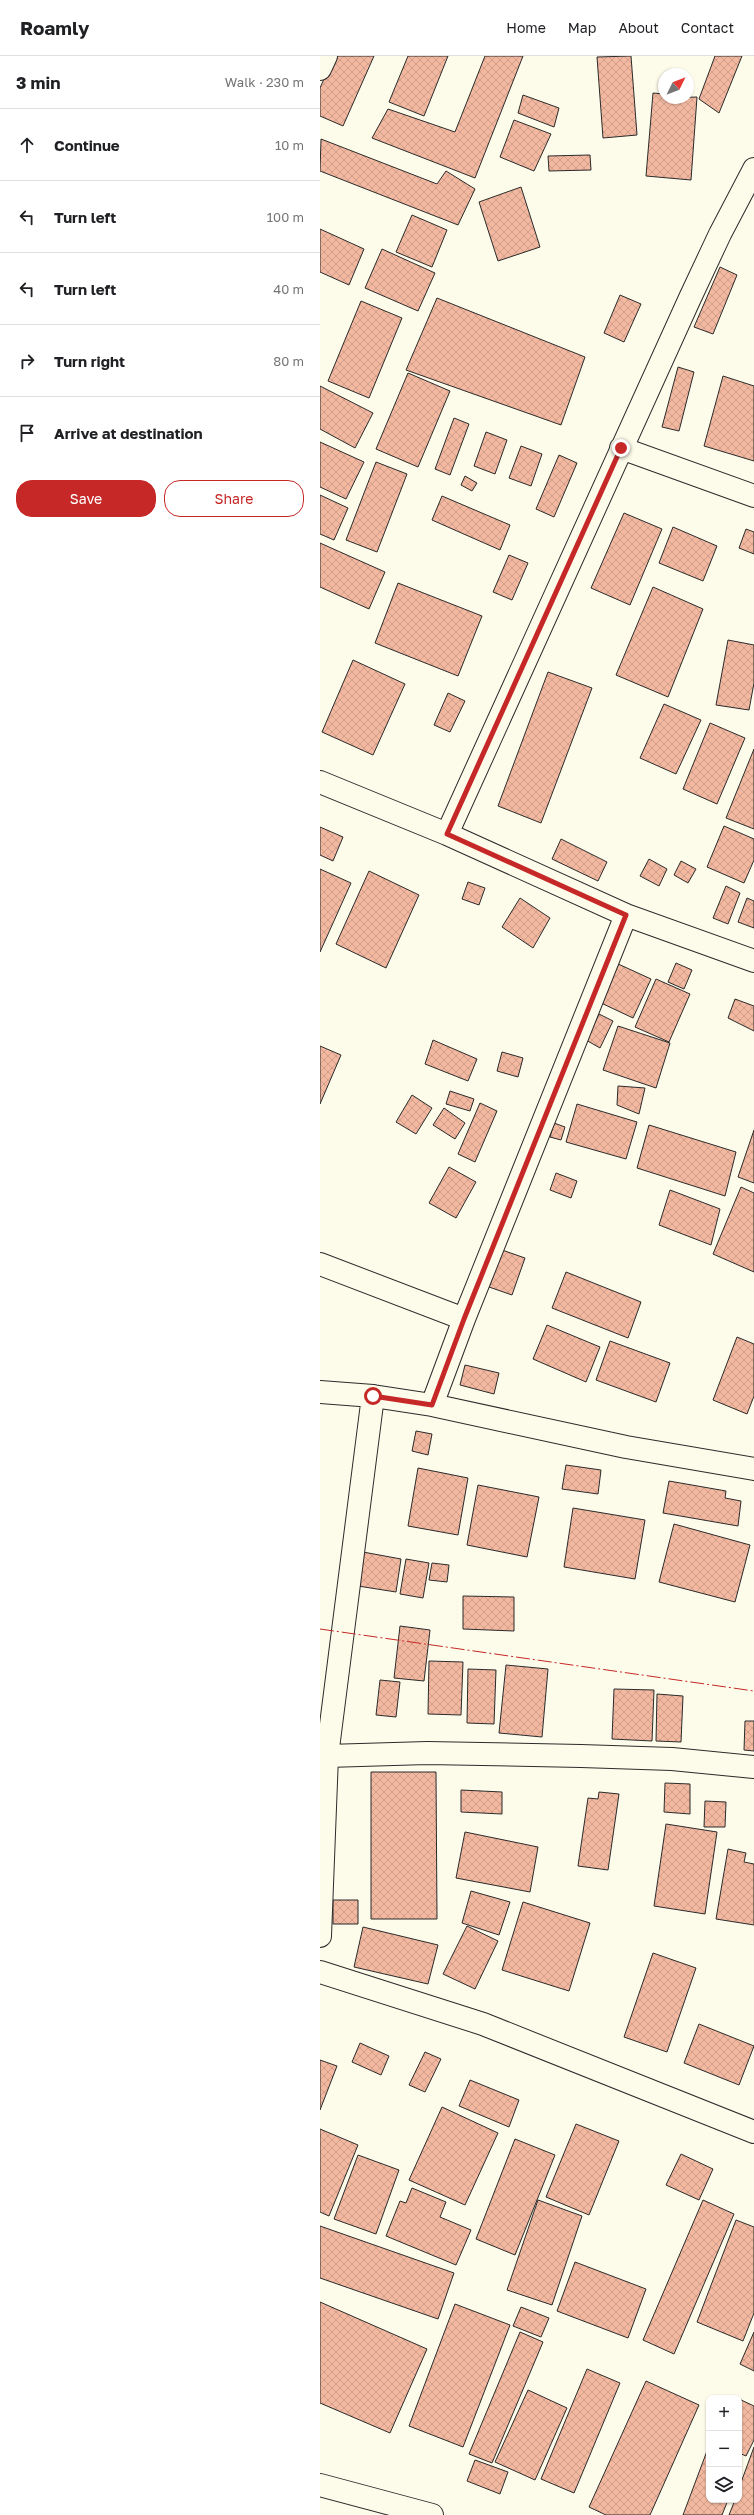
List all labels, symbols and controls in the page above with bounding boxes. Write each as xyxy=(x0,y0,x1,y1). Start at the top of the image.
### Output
text: Roamly xyxy=(20,16,89,39)
text: Home xyxy=(506,19,546,36)
text: Map xyxy=(568,19,596,36)
text: About xyxy=(618,19,659,36)
text: Contact xyxy=(681,19,734,36)
north arrow xyxy=(658,68,694,104)
text: 3 min xyxy=(16,72,60,93)
text: Walk · 230 m xyxy=(225,74,304,90)
icon: ahead xyxy=(16,134,38,156)
text: Continue xyxy=(54,136,120,154)
text: 10 m xyxy=(275,137,304,153)
icon: left xyxy=(16,206,38,228)
text: Turn left xyxy=(54,208,116,226)
text: 100 m xyxy=(267,209,304,225)
icon: left xyxy=(16,278,38,300)
text: Turn left xyxy=(54,280,116,298)
text: 40 m xyxy=(273,281,304,297)
icon: right xyxy=(16,350,38,372)
text: Turn right xyxy=(54,352,125,370)
text: 80 m xyxy=(273,353,304,369)
icon: arrive xyxy=(16,422,38,444)
text: Arrive at destination xyxy=(54,424,203,442)
route end xyxy=(612,439,630,457)
button: Save xyxy=(16,480,156,517)
button: Share xyxy=(164,480,304,517)
route start xyxy=(364,1387,382,1405)
map controls xyxy=(706,2395,742,2503)
button: + xyxy=(706,2395,742,2431)
button: − xyxy=(706,2431,742,2467)
button: layers xyxy=(706,2467,742,2503)

